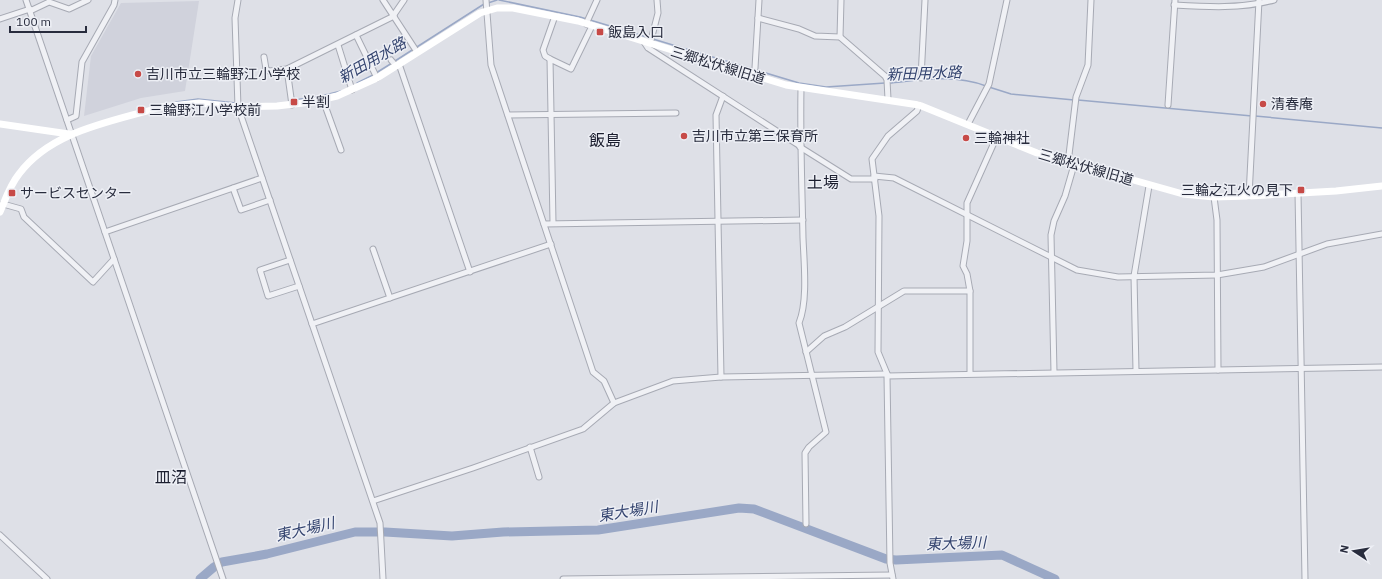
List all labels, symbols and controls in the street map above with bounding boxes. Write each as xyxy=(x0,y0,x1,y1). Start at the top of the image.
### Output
scale bar xyxy=(10,8,86,34)
text: 100 m xyxy=(16,14,51,29)
place label: 飯島入口 xyxy=(608,23,664,41)
marker: 飯島入口 xyxy=(595,27,605,37)
water label: 新田用水路 xyxy=(335,32,411,87)
street label: 三郷松伏線旧道 xyxy=(669,42,767,88)
water label: 新田用水路 xyxy=(886,62,964,84)
place label: 吉川市立三輪野江小学校 xyxy=(146,65,300,83)
marker: 吉川市立三輪野江小学校 xyxy=(133,69,143,79)
place label: 半割 xyxy=(302,93,330,111)
place label: 清春庵 xyxy=(1271,95,1313,113)
marker: 半割 xyxy=(289,97,299,107)
marker: 清春庵 xyxy=(1258,99,1268,109)
place label: 三輪野江小学校前 xyxy=(149,101,261,119)
marker: 三輪野江小学校前 xyxy=(136,105,146,115)
place label: 吉川市立第三保育所 xyxy=(692,127,818,145)
place label: 三輪神社 xyxy=(974,129,1030,147)
district label: 飯島 xyxy=(589,130,621,150)
marker: 吉川市立第三保育所 xyxy=(679,131,689,141)
marker: 三輪神社 xyxy=(961,133,971,143)
street label: 三郷松伏線旧道 xyxy=(1036,145,1136,189)
district label: 土場 xyxy=(807,172,839,192)
place label: 三輪之江火の見下 xyxy=(1181,181,1293,199)
place label: サービスセンター xyxy=(20,184,132,202)
marker: 三輪之江火の見下 xyxy=(1296,185,1306,195)
marker: サービスセンター xyxy=(7,188,17,198)
district label: 皿沼 xyxy=(155,467,187,487)
water label: 東大場川 xyxy=(597,497,661,525)
water label: 東大場川 xyxy=(274,513,338,545)
north arrow xyxy=(1334,531,1374,571)
water label: 東大場川 xyxy=(926,532,988,554)
text: N xyxy=(1337,544,1352,554)

